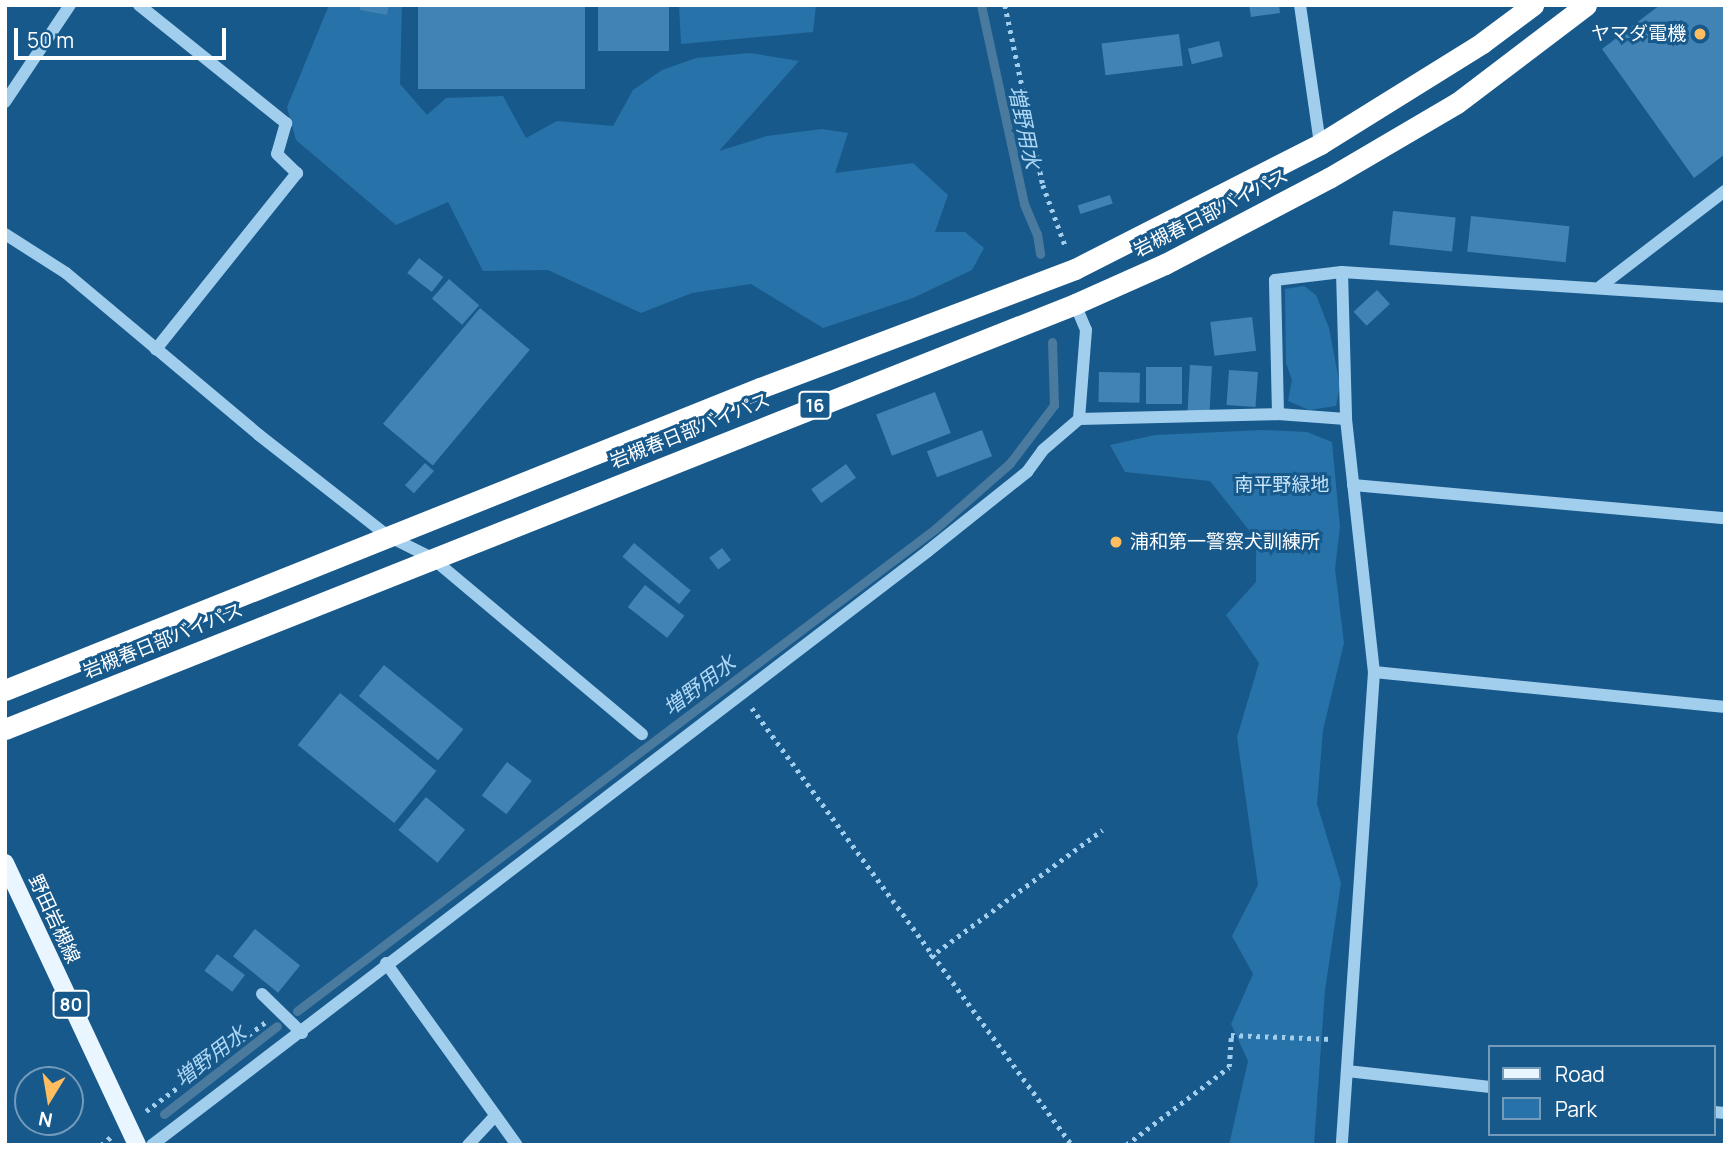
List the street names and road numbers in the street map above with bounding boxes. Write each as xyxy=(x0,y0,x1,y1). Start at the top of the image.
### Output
street label: 岩槻春日部バイパス xyxy=(1130,164,1292,262)
street label: 岩槻春日部バイパス xyxy=(606,388,774,474)
road number: 16 xyxy=(798,390,832,419)
street label: 岩槻春日部バイパス xyxy=(79,598,247,684)
street label: 野田岩槻線 xyxy=(24,871,84,967)
road number: 80 xyxy=(52,989,90,1018)

